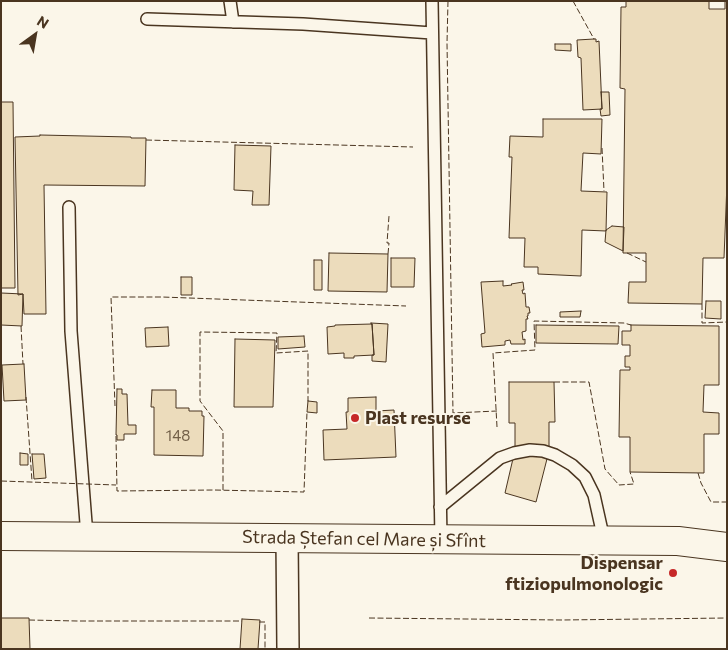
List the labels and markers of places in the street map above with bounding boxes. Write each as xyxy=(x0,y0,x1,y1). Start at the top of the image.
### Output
place label: Plast resurse xyxy=(365,407,471,429)
marker: Plast resurse xyxy=(349,412,361,424)
place label: Dispensar ftiziopulmonologic xyxy=(505,552,663,594)
marker: Dispensar ftiziopulmonologic xyxy=(667,567,679,579)

